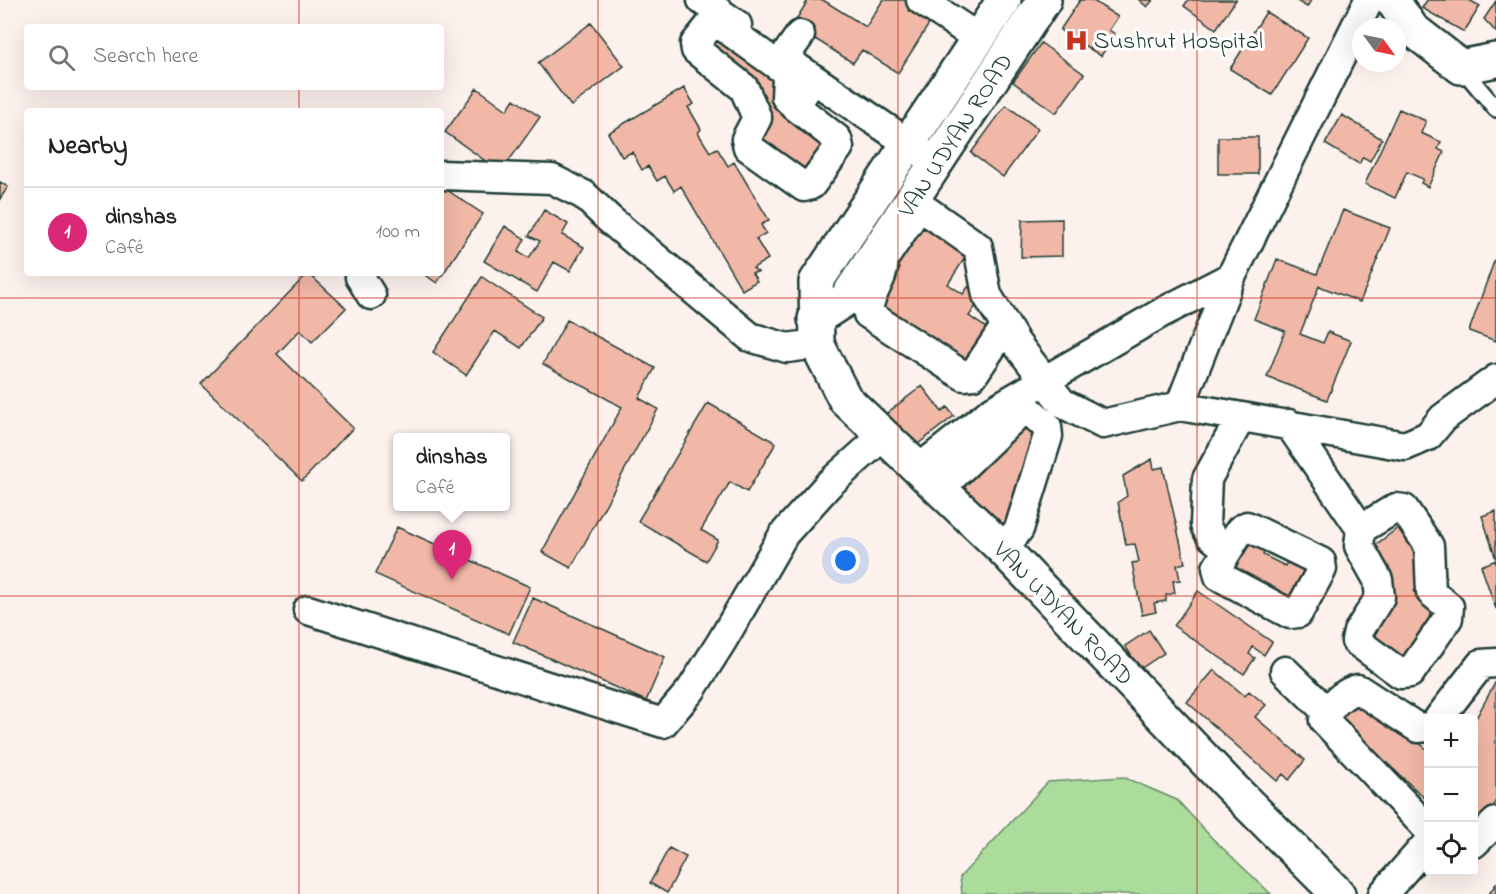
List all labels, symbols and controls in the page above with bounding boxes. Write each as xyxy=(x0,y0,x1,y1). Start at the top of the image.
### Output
north arrow xyxy=(1352,18,1406,72)
search box xyxy=(24,24,444,90)
place label: Sushrut Hospital xyxy=(1094,25,1263,60)
hospital icon: Sushrut Hospital xyxy=(1063,27,1089,53)
icon: search xyxy=(45,41,78,74)
text: Search here xyxy=(93,41,198,73)
street label: VAN UDYAN ROAD xyxy=(890,48,1023,226)
text: Nearby xyxy=(48,128,127,166)
text: dinshas xyxy=(105,202,177,234)
text: 1 xyxy=(64,218,71,247)
text: 100 m xyxy=(376,218,420,247)
text: Café xyxy=(105,234,144,263)
popup xyxy=(393,433,510,511)
text: dinshas xyxy=(416,442,487,474)
text: Café xyxy=(416,474,454,503)
pin: 1 xyxy=(432,530,472,580)
street label: VAN UDYAN ROAD xyxy=(983,534,1140,695)
your location xyxy=(831,546,860,575)
map controls xyxy=(1424,714,1478,876)
button: + xyxy=(1424,714,1478,768)
button: − xyxy=(1424,768,1478,822)
button: locate xyxy=(1424,822,1478,876)

